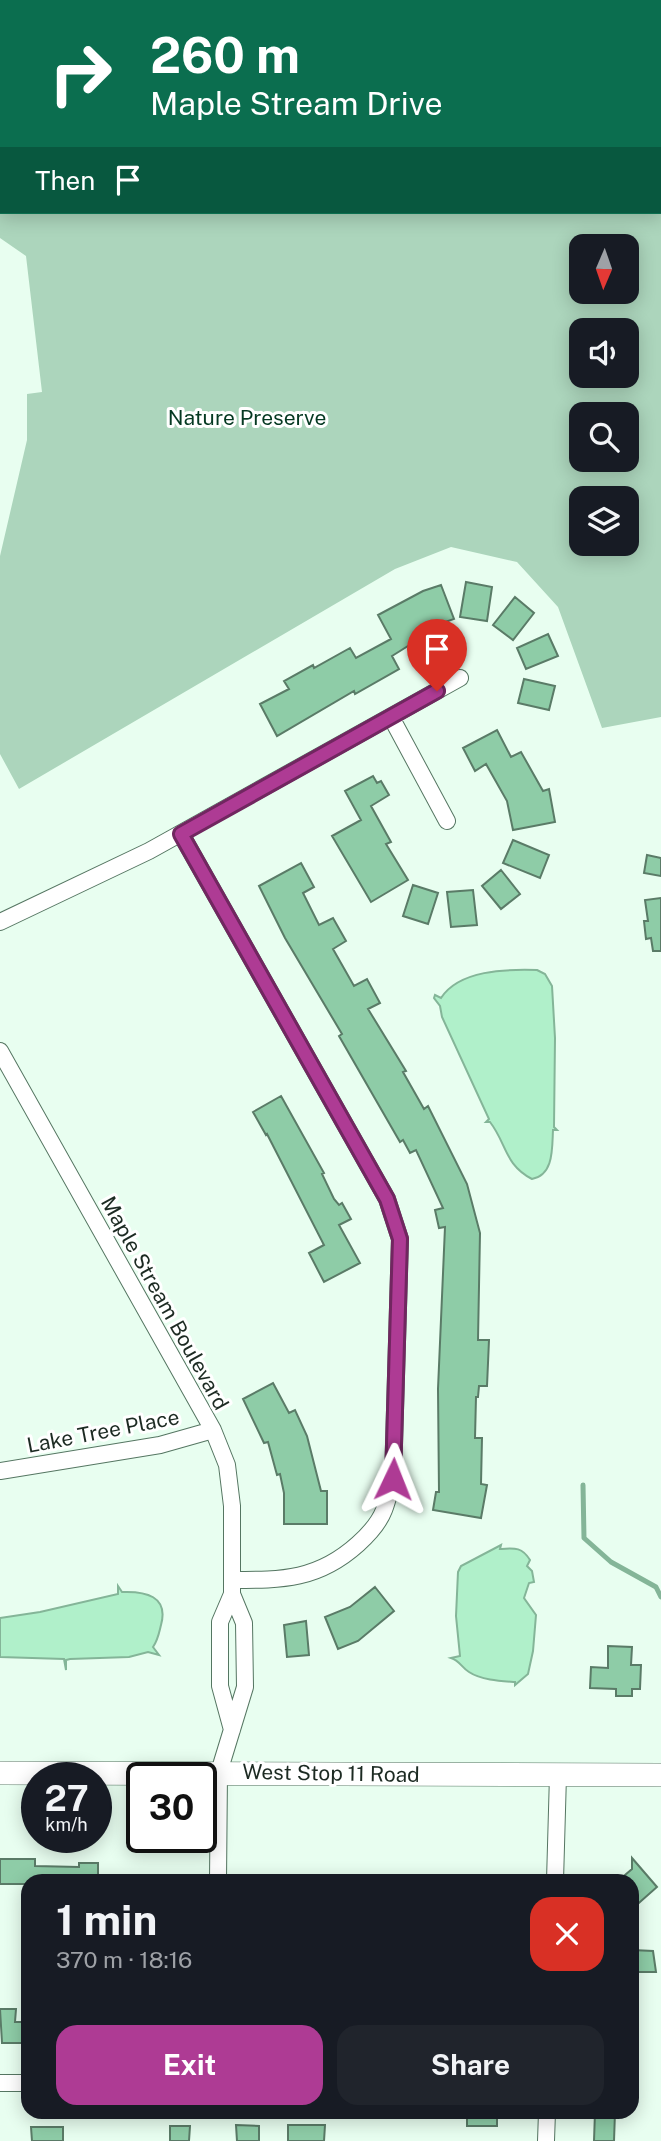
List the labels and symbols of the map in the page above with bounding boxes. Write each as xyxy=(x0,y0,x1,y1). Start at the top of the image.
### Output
north arrow xyxy=(569,234,639,304)
park label: Nature Preserve xyxy=(168,405,326,430)
pin xyxy=(407,619,467,691)
street label: Maple Stream Boulevard xyxy=(96,1192,234,1414)
street label: Lake Tree Place xyxy=(25,1404,181,1458)
position arrow xyxy=(356,1442,430,1516)
street label: West Stop 11 Road xyxy=(242,1759,420,1787)
speed limit sign: 30 xyxy=(126,1762,217,1853)

